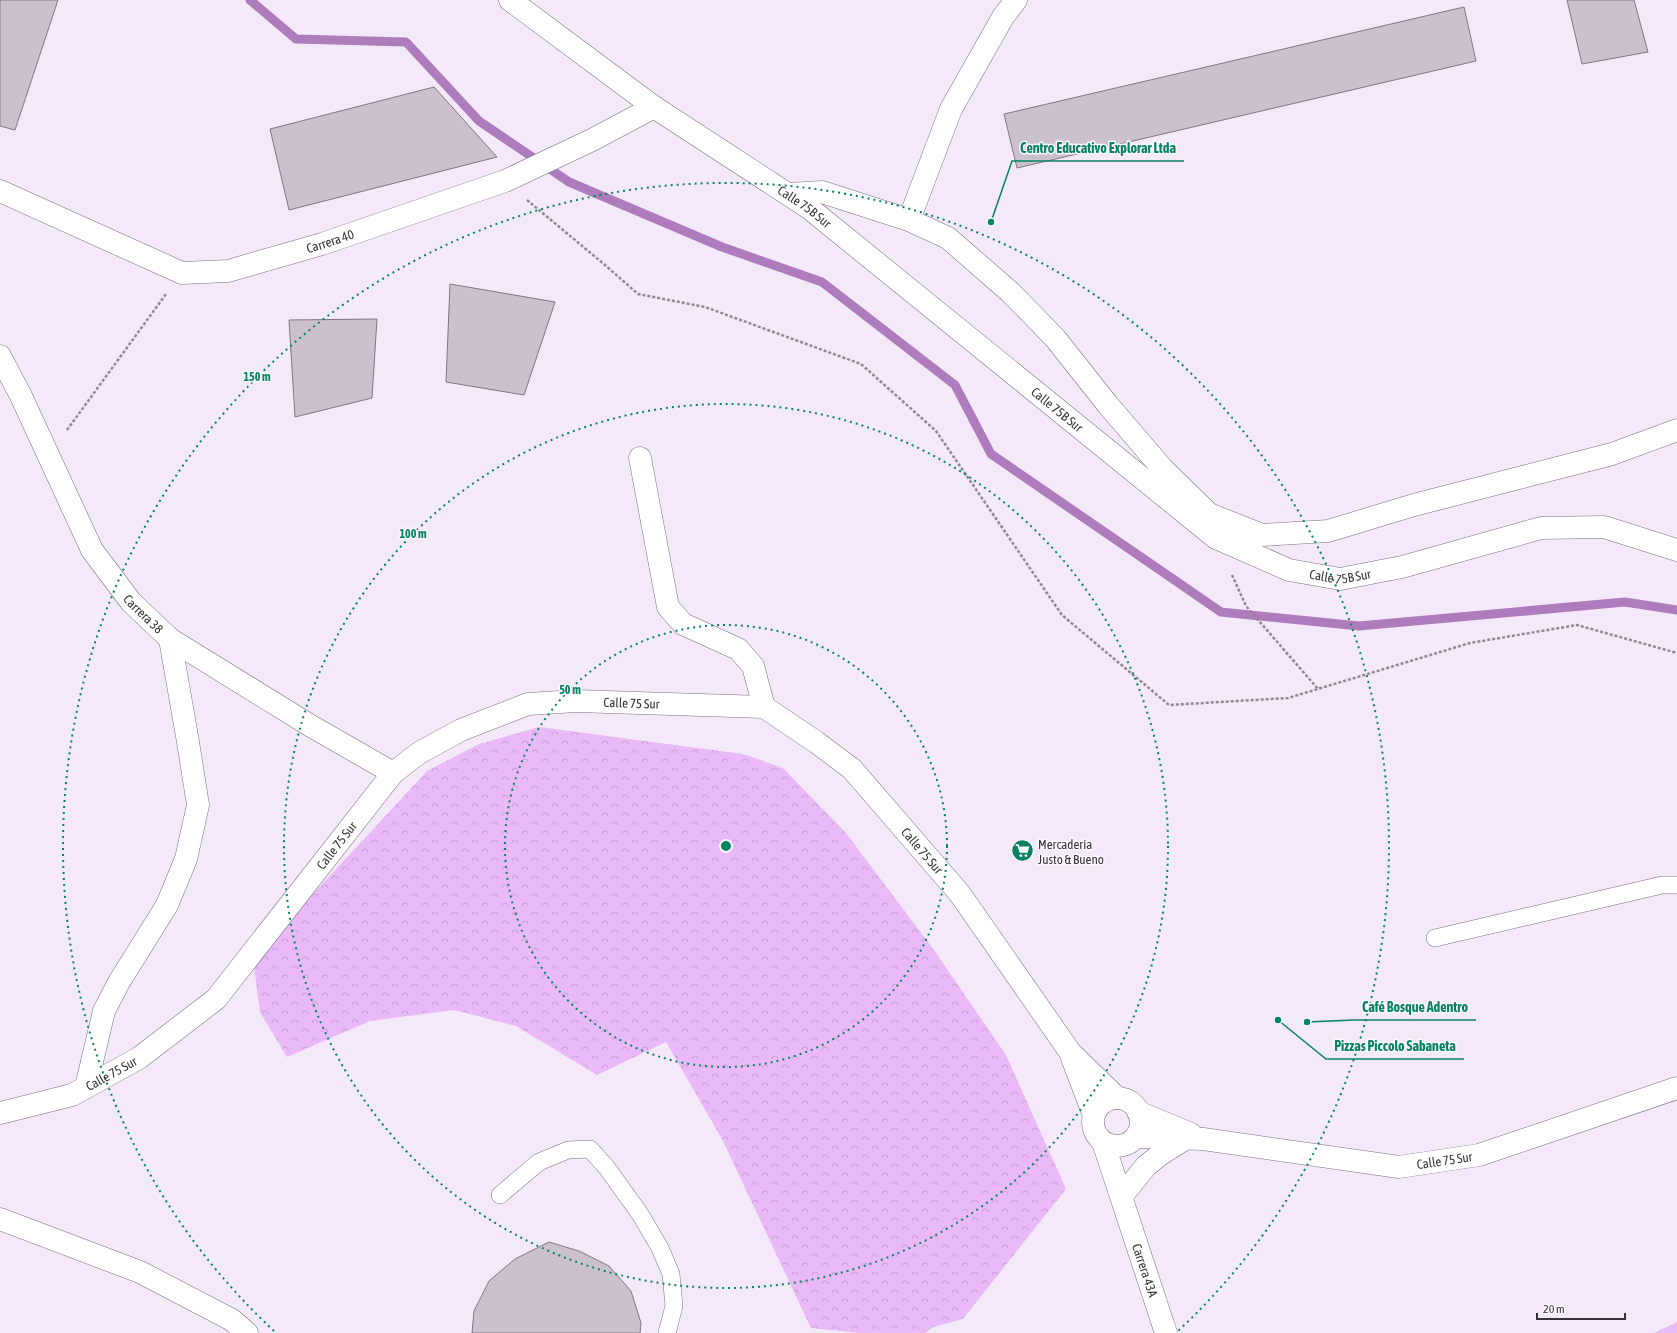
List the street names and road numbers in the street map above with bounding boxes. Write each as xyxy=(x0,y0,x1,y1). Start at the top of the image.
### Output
street label: Calle 75B Sur xyxy=(775,183,834,231)
street label: Carrera 40 xyxy=(305,227,356,256)
street label: Calle 75B Sur xyxy=(1028,384,1086,435)
street label: Calle 75B Sur xyxy=(1308,566,1372,587)
street label: Carrera 38 xyxy=(120,592,166,637)
street label: Calle 75 Sur xyxy=(603,695,660,712)
street label: Calle 75 Sur xyxy=(314,819,360,872)
street label: Calle 75 Sur xyxy=(898,825,946,877)
street label: Calle 75 Sur xyxy=(83,1054,140,1094)
street label: Calle 75 Sur xyxy=(1416,1149,1474,1172)
street label: Carrera 43A xyxy=(1129,1242,1161,1300)

